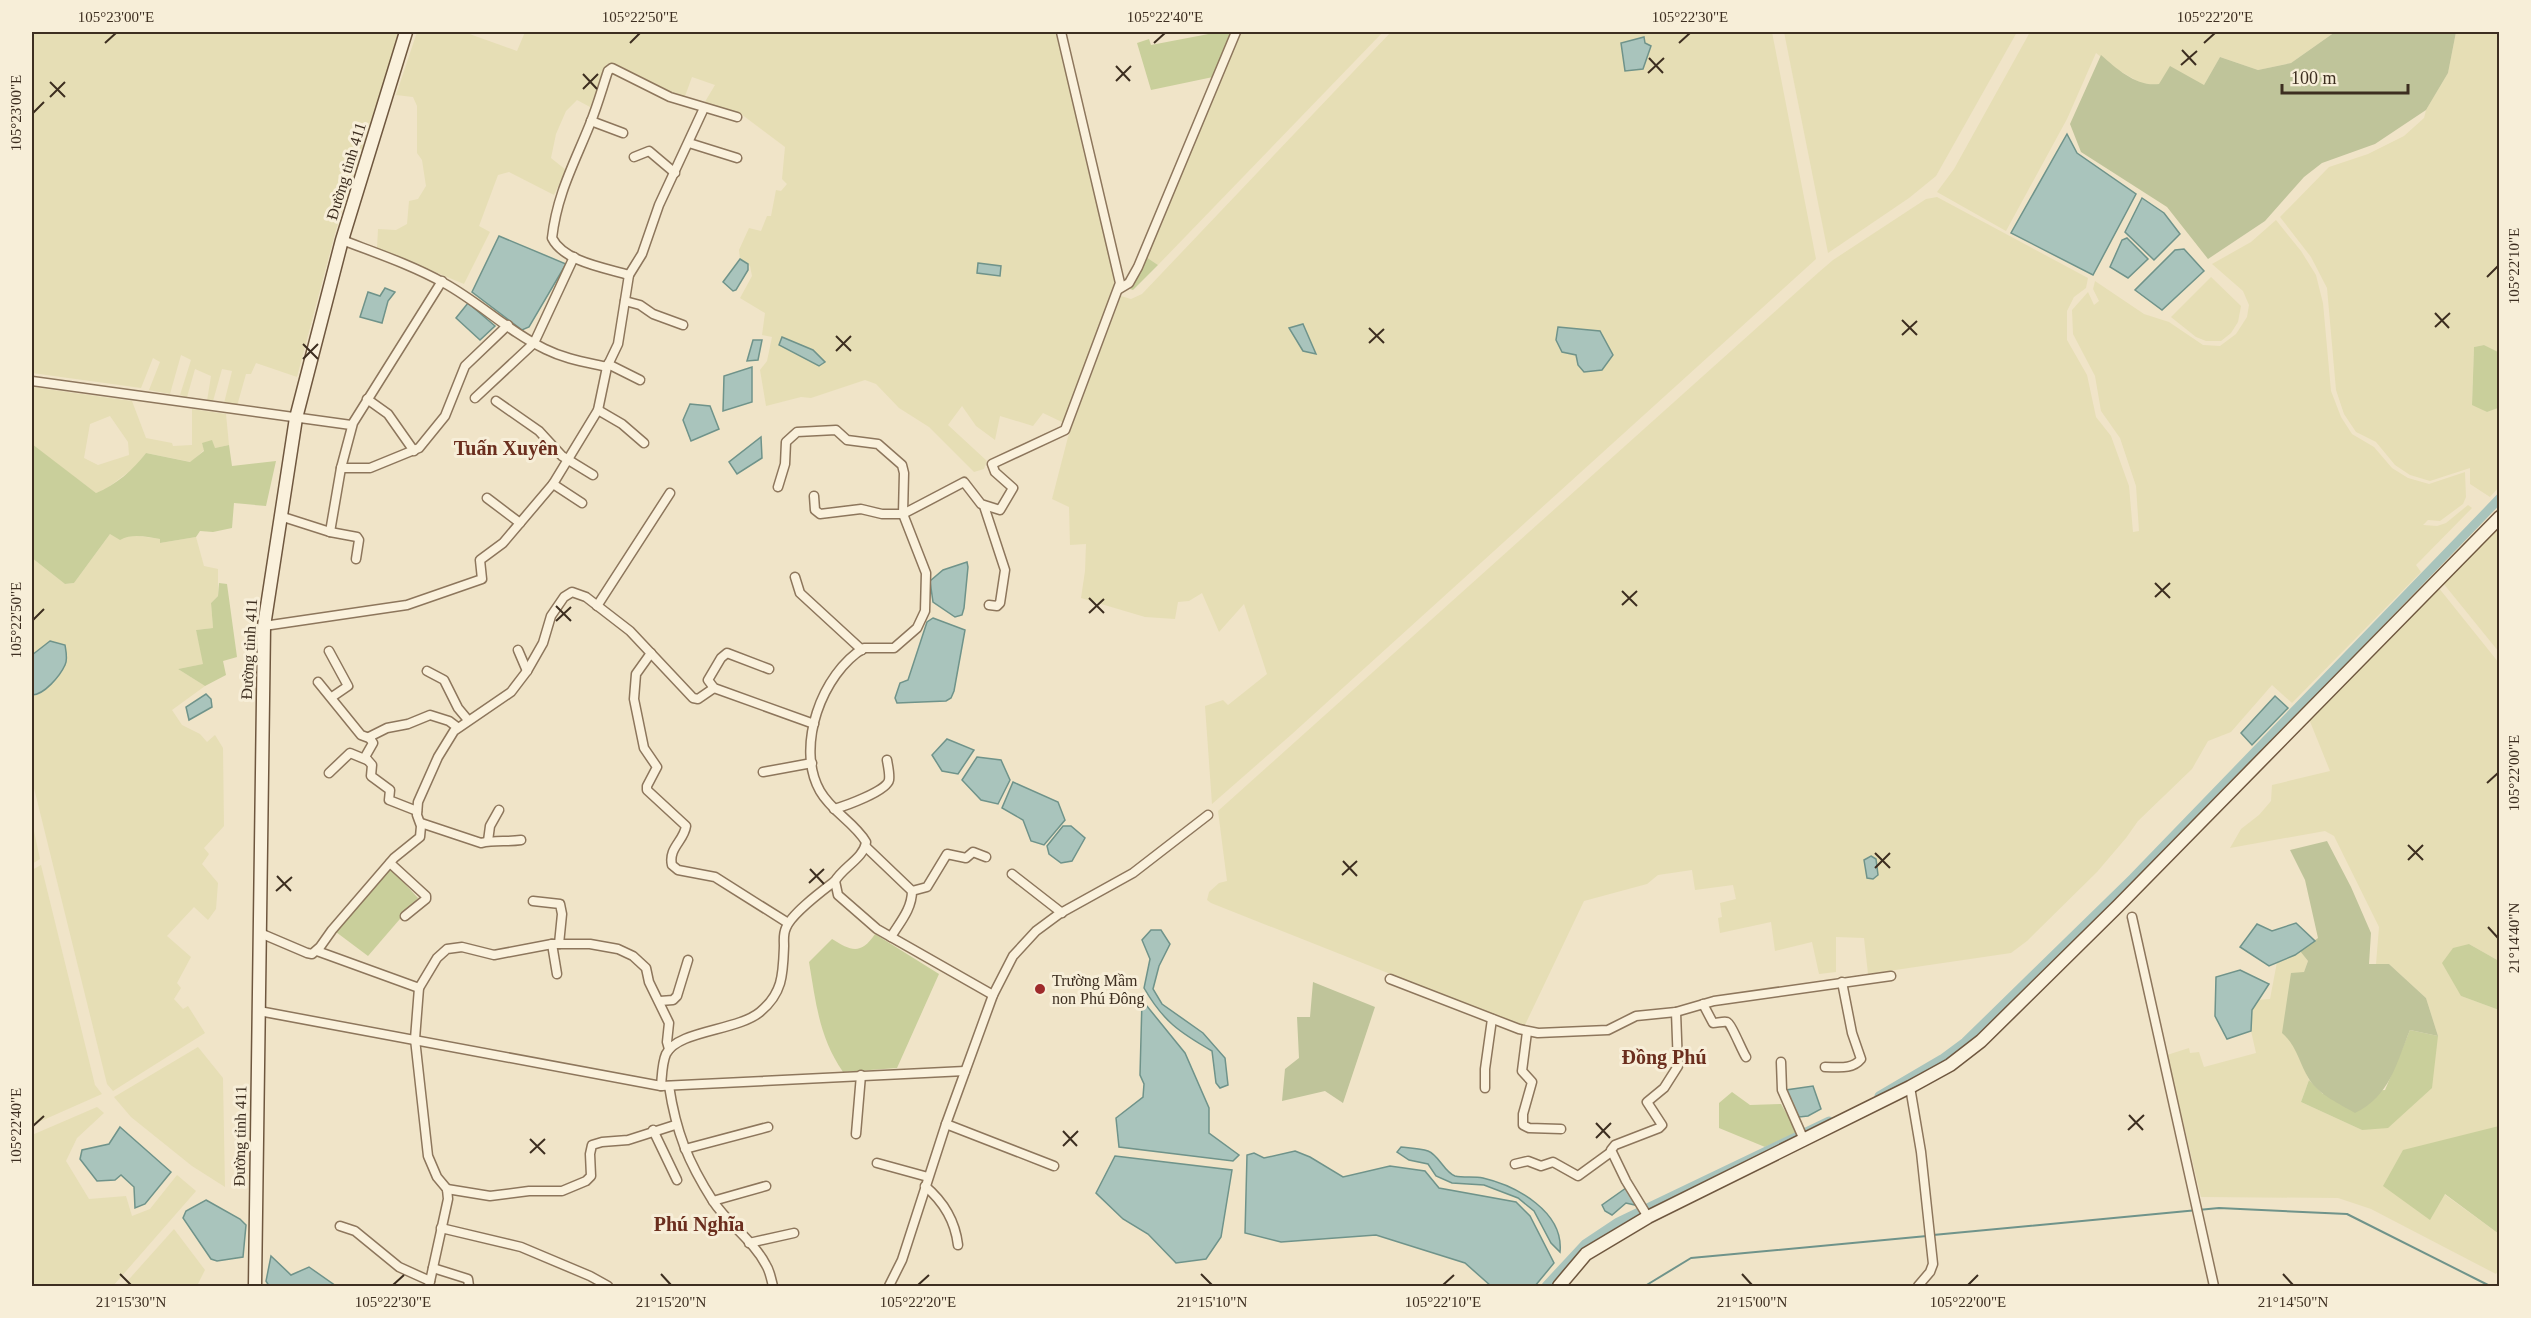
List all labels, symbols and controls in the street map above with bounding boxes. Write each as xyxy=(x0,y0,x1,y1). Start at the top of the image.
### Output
text: 105°23'00"E xyxy=(78,9,154,25)
text: 105°22'50"E xyxy=(602,9,678,25)
text: 105°22'40"E xyxy=(1127,9,1203,25)
text: 105°22'30"E xyxy=(1652,9,1728,25)
text: 105°22'20"E xyxy=(2177,9,2253,25)
scale bar xyxy=(2282,57,2408,95)
text: 100 m xyxy=(2291,68,2337,88)
text: 105°23'00"E xyxy=(8,75,24,151)
street label: Đường tỉnh 411 xyxy=(323,120,370,222)
text: 105°22'10"E xyxy=(2506,228,2522,304)
district label: Tuấn Xuyên xyxy=(454,437,558,460)
text: 105°22'50"E xyxy=(8,582,24,658)
street label: Đường tỉnh 411 xyxy=(238,598,261,700)
text: 105°22'00"E xyxy=(2506,735,2522,811)
text: 21°14'40"N xyxy=(2506,903,2522,973)
place label: Trường Mầm non Phú Đông xyxy=(1052,972,1144,1008)
marker: Trường Mầm non Phú Đông xyxy=(1033,982,1047,996)
district label: Đồng Phú xyxy=(1621,1046,1707,1069)
street label: Đường tỉnh 411 xyxy=(231,1085,250,1187)
text: 105°22'40"E xyxy=(8,1088,24,1164)
district label: Phú Nghĩa xyxy=(654,1213,744,1236)
text: 21°15'30"N xyxy=(96,1294,166,1310)
text: 105°22'30"E xyxy=(355,1294,431,1310)
text: 21°15'20"N xyxy=(636,1294,706,1310)
text: 105°22'20"E xyxy=(880,1294,956,1310)
text: 21°15'10"N xyxy=(1177,1294,1247,1310)
text: 105°22'10"E xyxy=(1405,1294,1481,1310)
text: 21°15'00"N xyxy=(1717,1294,1787,1310)
text: 105°22'00"E xyxy=(1930,1294,2006,1310)
text: 21°14'50"N xyxy=(2258,1294,2328,1310)

